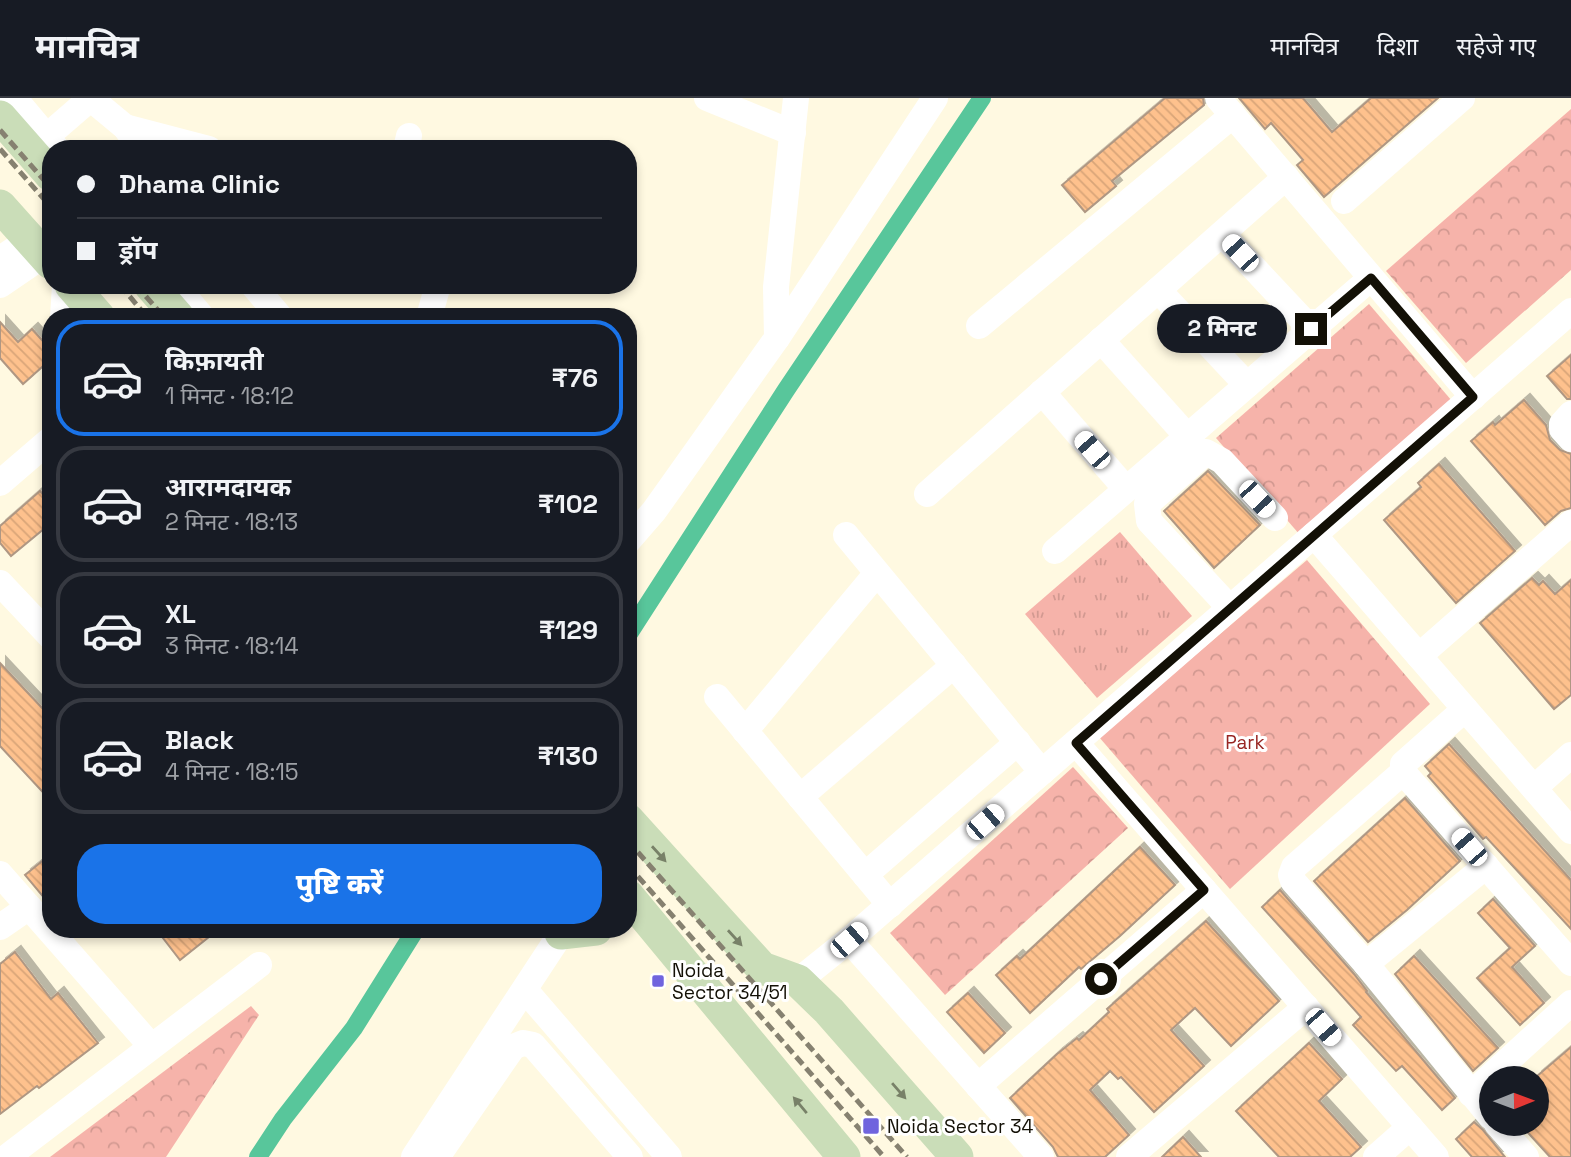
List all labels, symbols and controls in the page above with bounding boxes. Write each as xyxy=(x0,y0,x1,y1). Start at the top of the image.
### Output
text: मानचित्र xyxy=(35,26,139,68)
text: मानचित्र xyxy=(1270,31,1339,62)
text: दिशा xyxy=(1377,31,1418,62)
text: सहेजे गए xyxy=(1456,31,1536,62)
text: Dhama Clinic xyxy=(119,167,280,201)
car xyxy=(1218,230,1263,276)
text: ड्रॉप xyxy=(119,233,157,267)
callout: 2 मिनट xyxy=(1157,304,1286,354)
text: 2 मिनट xyxy=(1187,313,1257,343)
route end xyxy=(1295,313,1327,345)
text: किफ़ायती xyxy=(165,344,264,378)
icon: car xyxy=(81,347,144,410)
text: ₹76 xyxy=(551,361,598,395)
text: 1 मिनट · 18:12 xyxy=(165,381,294,411)
car xyxy=(1071,427,1114,473)
text: आरामदायक xyxy=(165,470,291,504)
icon: car xyxy=(81,473,144,536)
car xyxy=(1235,476,1280,522)
text: ₹102 xyxy=(538,487,598,521)
text: 2 मिनट · 18:13 xyxy=(165,507,298,537)
text: XL xyxy=(165,597,196,631)
icon: car xyxy=(81,599,144,662)
text: ₹129 xyxy=(539,613,598,647)
text: 3 मिनट · 18:14 xyxy=(165,631,299,661)
text: Black xyxy=(165,723,234,757)
icon: car xyxy=(81,725,144,788)
park label: Park xyxy=(1225,730,1265,755)
text: ₹130 xyxy=(537,739,598,773)
text: 4 मिनट · 18:15 xyxy=(165,757,299,787)
car xyxy=(963,800,1008,844)
car xyxy=(1448,824,1491,870)
button: पुष्टि करें xyxy=(77,844,602,924)
one-way arrow xyxy=(650,845,666,862)
car xyxy=(827,918,872,962)
one-way arrow xyxy=(727,929,743,947)
place label: Noida Sector 34/51 xyxy=(672,958,788,1005)
route start xyxy=(1085,963,1117,995)
marker: Noida Sector 34/51 xyxy=(650,973,666,989)
car xyxy=(1302,1004,1345,1050)
north arrow xyxy=(1479,1066,1549,1136)
map controls xyxy=(1479,1066,1549,1136)
one-way arrow xyxy=(891,1082,906,1099)
one-way arrow xyxy=(792,1096,807,1114)
place label: Noida Sector 34 xyxy=(887,1114,1034,1139)
marker: Noida Sector 34 xyxy=(861,1116,881,1136)

